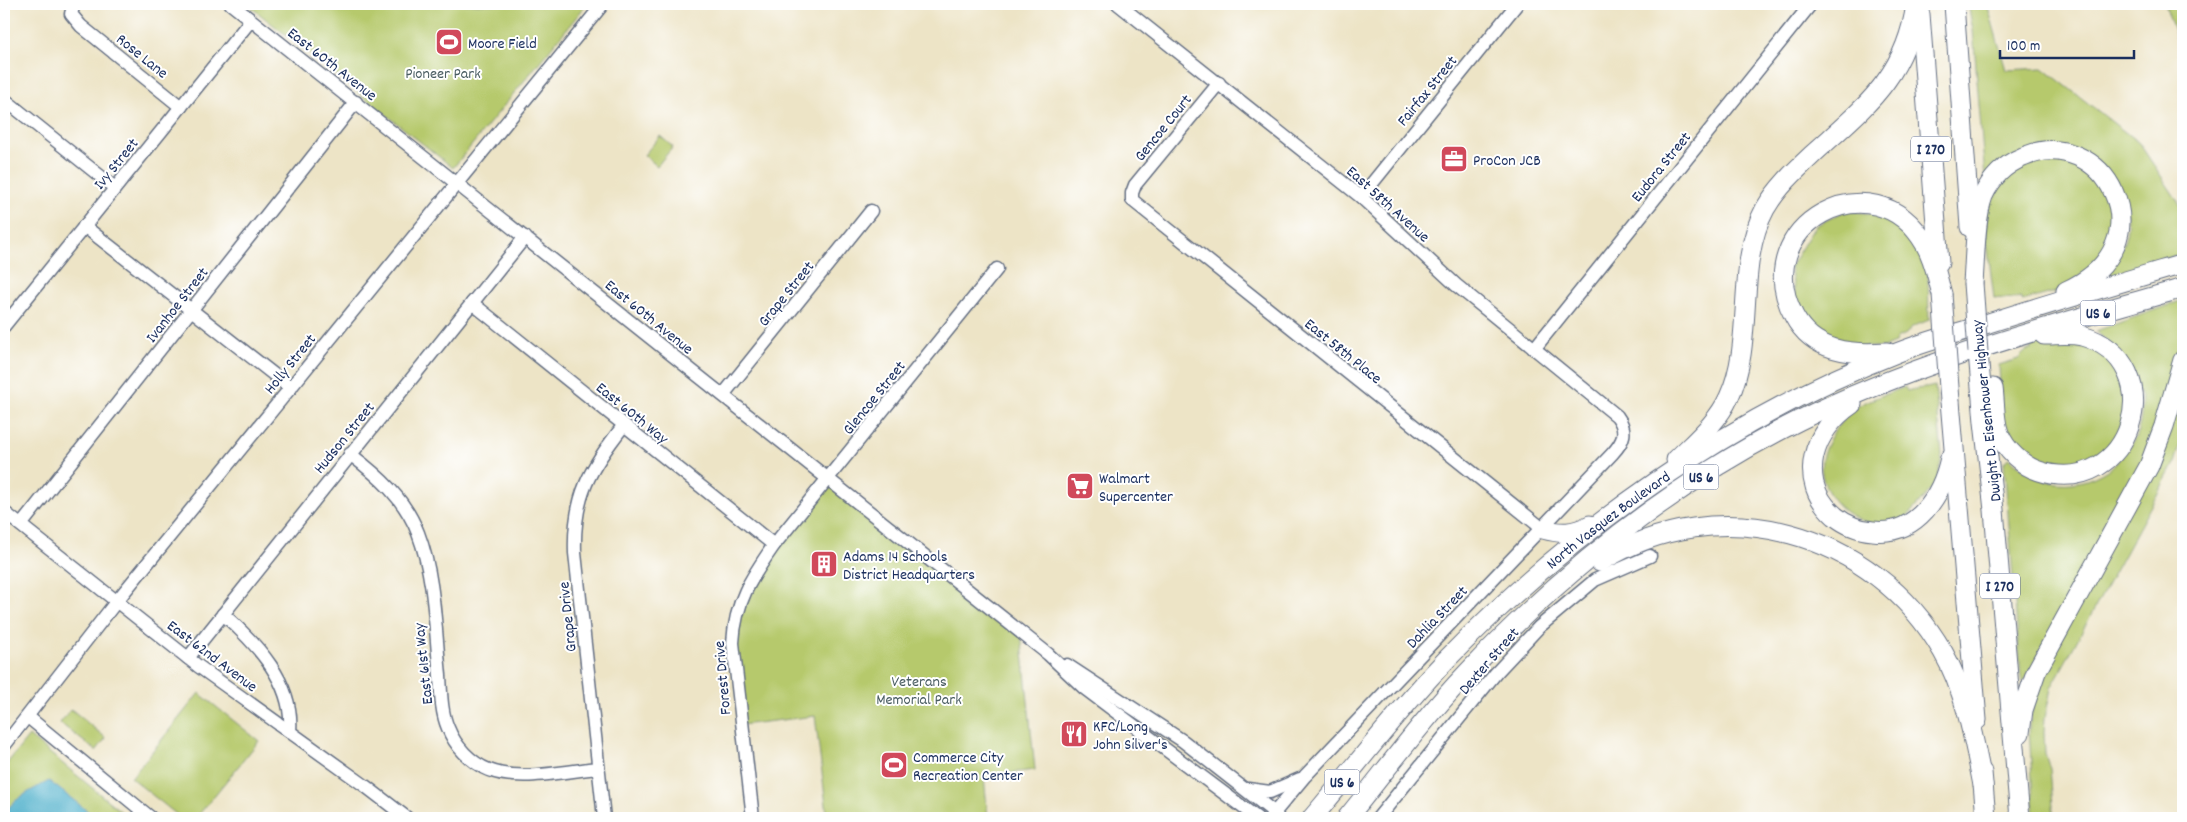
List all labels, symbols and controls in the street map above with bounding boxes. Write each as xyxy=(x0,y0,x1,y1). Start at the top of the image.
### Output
street label: East 60th Avenue xyxy=(282,23,381,107)
sports icon: Moore Field xyxy=(434,27,464,57)
scale bar xyxy=(2000,28,2133,60)
street label: Rose Lane xyxy=(111,29,172,85)
place label: Moore Field xyxy=(468,33,537,56)
text: 100 m xyxy=(2007,36,2040,58)
street label: Fairfax Street xyxy=(1392,51,1464,132)
park label: Pioneer Park xyxy=(405,63,481,86)
street label: Gencoe Court xyxy=(1130,90,1198,167)
street label: Eudora Street xyxy=(1626,127,1698,208)
street label: Ivy Street xyxy=(89,134,145,195)
road number: I 270 xyxy=(1911,136,1951,162)
office icon: ProCon JCB xyxy=(1439,144,1469,174)
place label: ProCon JCB xyxy=(1473,150,1541,173)
street label: East 58th Avenue xyxy=(1340,161,1434,249)
street label: Grape Street xyxy=(753,257,821,332)
street label: Ivanhoe Street xyxy=(141,263,215,348)
street label: East 60th Avenue xyxy=(599,275,698,361)
road number: US 6 xyxy=(2080,300,2116,326)
street label: East 58th Place xyxy=(1299,313,1386,390)
street label: Dwight D. Eisenhower Highway xyxy=(1966,318,2008,503)
street label: Holly Street xyxy=(259,329,323,400)
street label: Glencoe Street xyxy=(838,357,912,441)
street label: East 60th Way xyxy=(590,377,673,451)
street label: Hudson Street xyxy=(309,398,381,479)
road number: US 6 xyxy=(1684,464,1718,490)
street label: North Vasquez Boulevard xyxy=(1542,466,1676,576)
place label: Walmart Supercenter xyxy=(1099,468,1173,509)
supermarket icon: Walmart Supercenter xyxy=(1065,471,1095,501)
place label: Adams 14 Schools District Headquarters xyxy=(843,546,975,587)
building icon: Adams 14 Schools District Headquarters xyxy=(809,549,839,579)
road number: I 270 xyxy=(1980,574,2020,598)
street label: Grape Drive xyxy=(553,581,584,653)
street label: Dahlia Street xyxy=(1402,581,1474,654)
street label: East 62nd Avenue xyxy=(161,615,262,699)
street label: East 61st Way xyxy=(409,621,440,706)
street label: Dexter Street xyxy=(1454,623,1526,700)
street label: Forest Drive xyxy=(709,640,738,716)
park label: Veterans Memorial Park xyxy=(876,671,962,712)
place label: KFC/Long John Silver's xyxy=(1093,716,1168,757)
restaurant icon: KFC/Long John Silver's xyxy=(1059,719,1089,749)
place label: Commerce City Recreation Center xyxy=(913,747,1023,788)
sports icon: Commerce City Recreation Center xyxy=(879,750,909,780)
road number: US 6 xyxy=(1324,770,1360,794)

